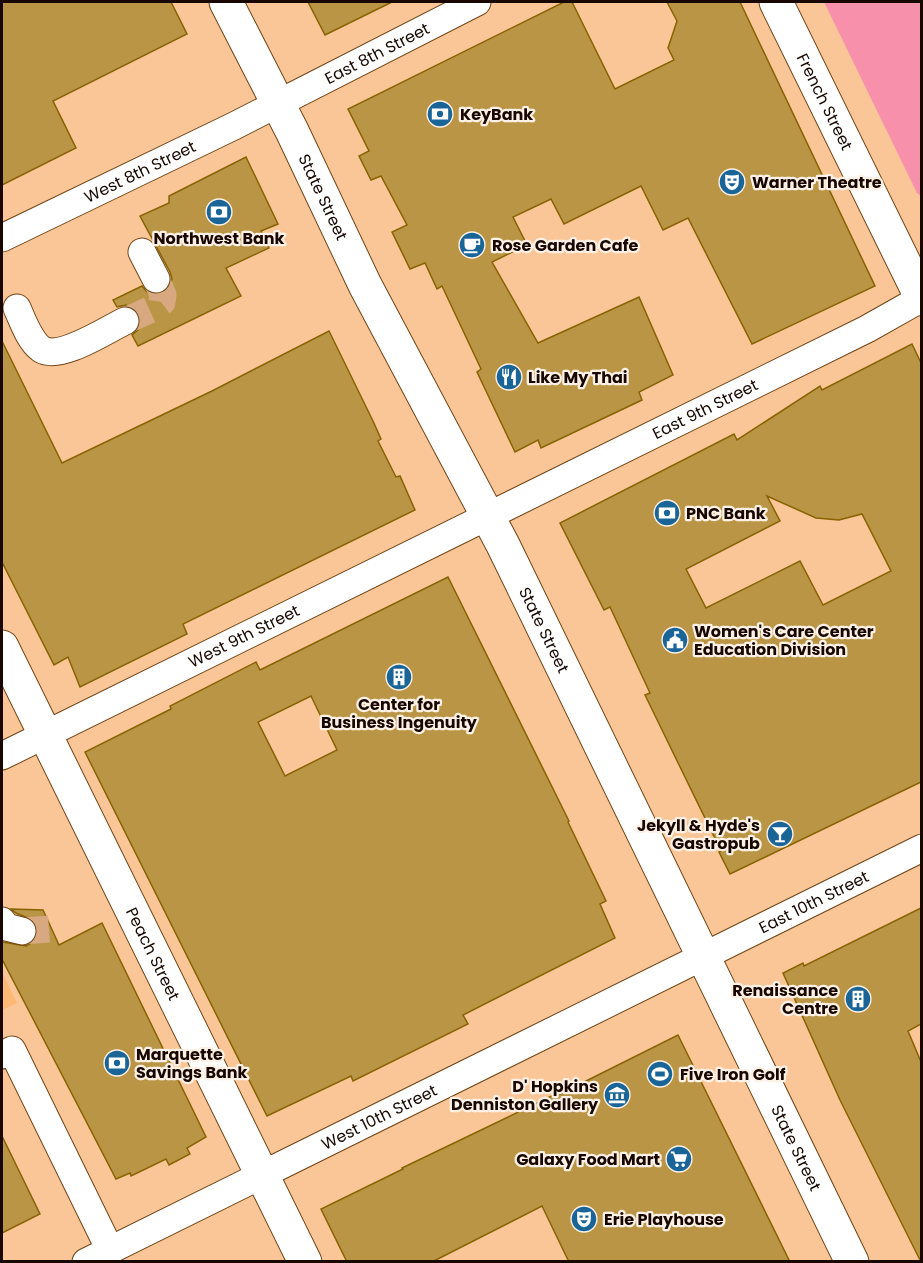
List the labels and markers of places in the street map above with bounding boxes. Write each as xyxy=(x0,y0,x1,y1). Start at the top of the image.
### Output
bank icon: KeyBank xyxy=(425,99,455,129)
place label: KeyBank xyxy=(460,103,533,126)
theatre icon: Warner Theatre xyxy=(717,167,747,197)
place label: Warner Theatre xyxy=(752,171,882,194)
bank icon: Northwest Bank xyxy=(204,197,234,227)
place label: Northwest Bank xyxy=(154,227,285,250)
cafe icon: Rose Garden Cafe xyxy=(457,230,487,260)
place label: Rose Garden Cafe xyxy=(492,234,638,257)
restaurant icon: Like My Thai xyxy=(494,362,524,392)
place label: Like My Thai xyxy=(528,366,628,389)
bank icon: PNC Bank xyxy=(652,498,682,528)
place label: PNC Bank xyxy=(686,502,766,525)
place label: Women's Care Center Education Division xyxy=(694,620,874,661)
public building icon: Women's Care Center Education Division xyxy=(660,625,690,655)
building icon: Center for Business Ingenuity xyxy=(384,662,414,692)
place label: Center for Business Ingenuity xyxy=(321,693,478,734)
place label: Jekyll & Hyde's Gastropub xyxy=(637,814,760,855)
bar icon: Jekyll & Hyde's Gastropub xyxy=(765,819,795,849)
place label: Renaissance Centre xyxy=(732,979,838,1020)
building icon: Renaissance Centre xyxy=(843,984,873,1014)
place label: Marquette Savings Bank xyxy=(136,1043,248,1084)
bank icon: Marquette Savings Bank xyxy=(102,1048,132,1078)
sports icon: Five Iron Golf xyxy=(645,1059,675,1089)
place label: Five Iron Golf xyxy=(680,1063,786,1086)
place label: D' Hopkins Denniston Gallery xyxy=(451,1075,599,1116)
museum icon: D' Hopkins Denniston Gallery xyxy=(602,1080,632,1110)
supermarket icon: Galaxy Food Mart xyxy=(664,1144,694,1174)
place label: Galaxy Food Mart xyxy=(516,1148,660,1171)
theatre icon: Erie Playhouse xyxy=(569,1204,599,1234)
place label: Erie Playhouse xyxy=(604,1208,724,1231)

